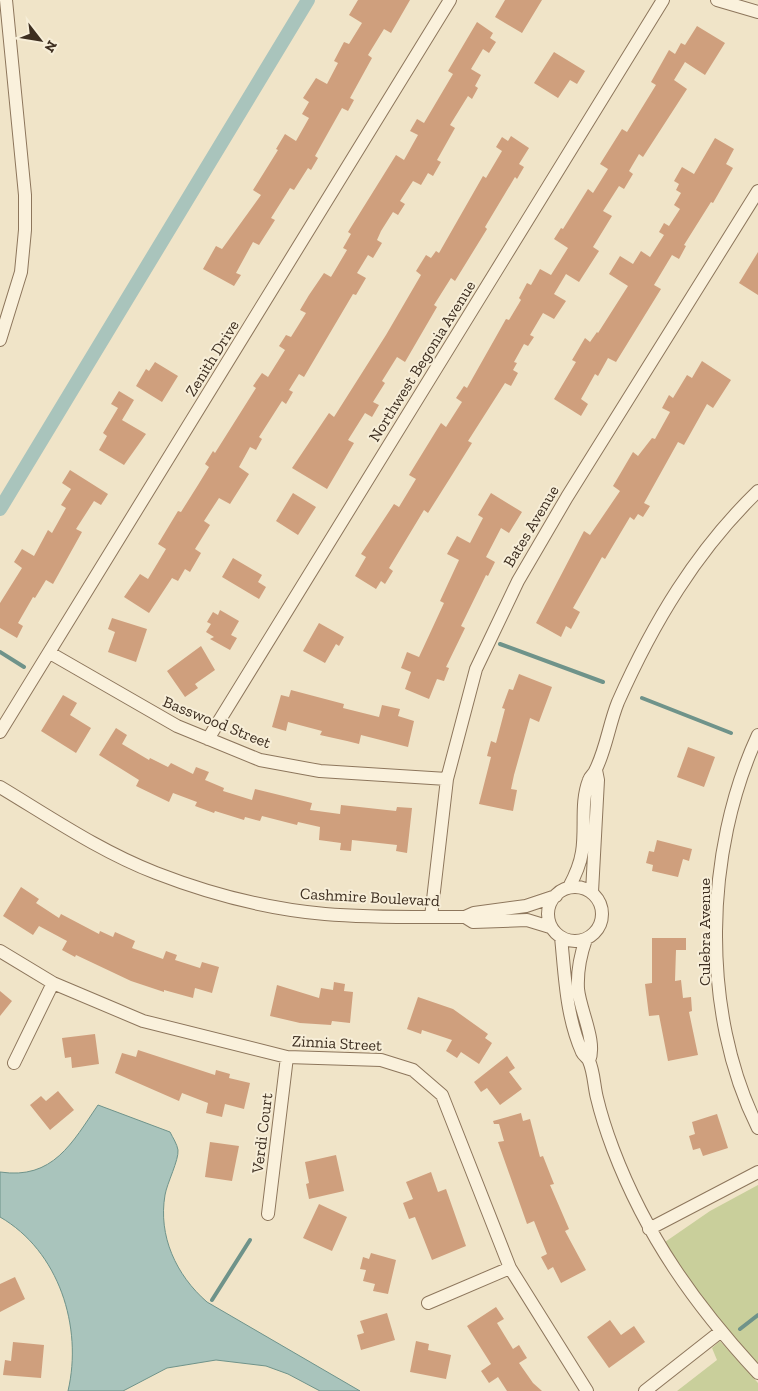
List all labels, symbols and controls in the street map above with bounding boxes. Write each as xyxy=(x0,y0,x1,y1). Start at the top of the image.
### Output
north arrow xyxy=(15,15,65,65)
text: N xyxy=(41,37,61,56)
street label: Northwest Begonia Avenue xyxy=(365,277,479,445)
street label: Zenith Drive xyxy=(181,316,243,400)
street label: Bates Avenue xyxy=(499,482,563,570)
street label: Basswood Street xyxy=(160,692,274,752)
street label: Culebra Avenue xyxy=(695,878,714,986)
street label: Cashmire Boulevard xyxy=(300,884,441,910)
street label: Zinnia Street xyxy=(292,1031,383,1055)
street label: Verdi Court xyxy=(248,1092,276,1175)

